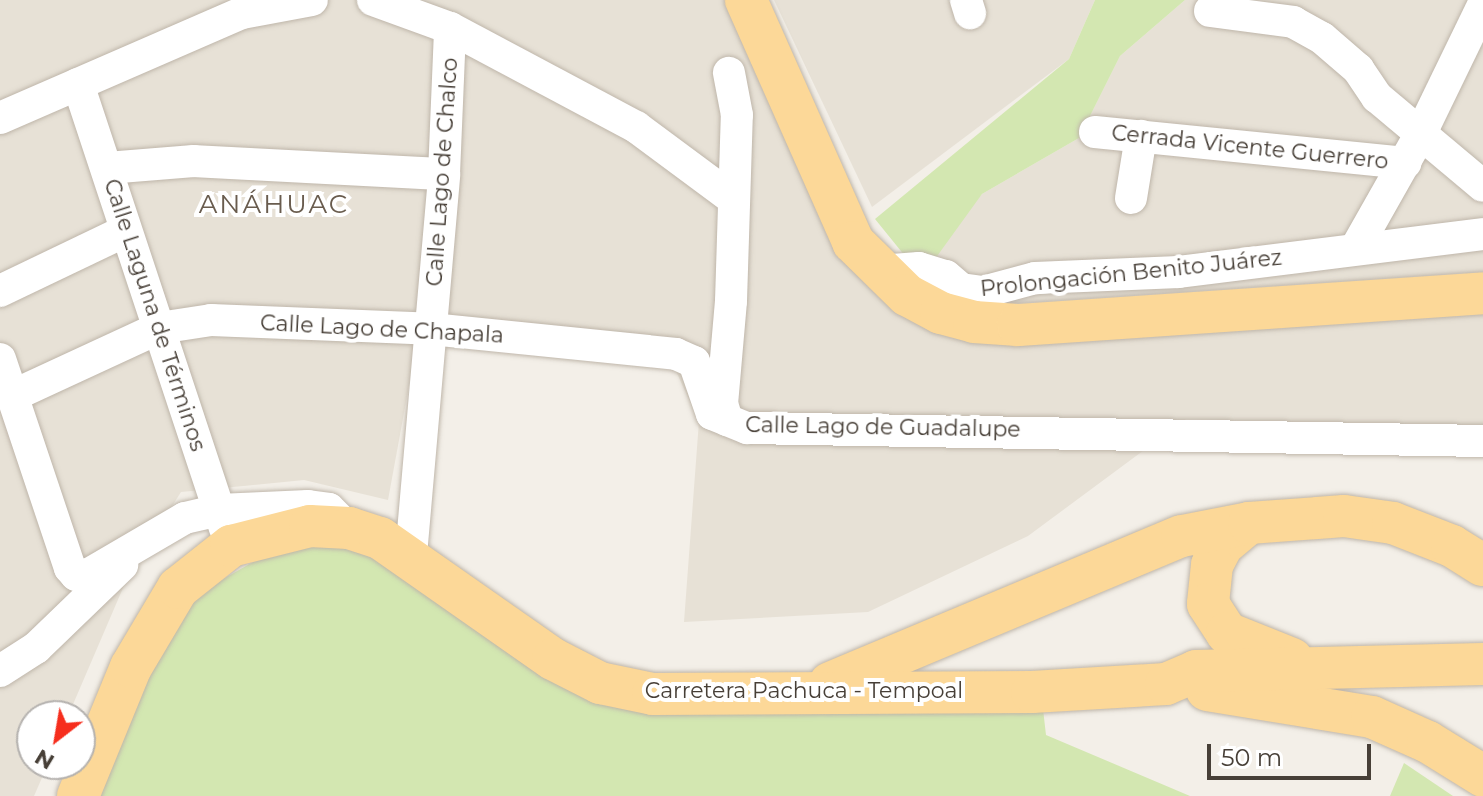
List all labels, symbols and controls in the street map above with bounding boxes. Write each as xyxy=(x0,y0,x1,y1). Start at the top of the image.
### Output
street label: Calle Lago de Chalco xyxy=(421,57,463,287)
street label: Cerrada Vicente Guerrero xyxy=(1110,119,1390,175)
street label: Calle Laguna de Términos xyxy=(98,176,212,454)
district label: ANÁHUAC xyxy=(199,189,349,221)
street label: Prolongación Benito Juárez xyxy=(979,244,1283,302)
street label: Calle Lago de Chapala xyxy=(259,309,505,349)
street label: Calle Lago de Guadalupe xyxy=(745,411,1021,443)
street label: Carretera Pachuca - Tempoal xyxy=(645,678,963,704)
north arrow xyxy=(16,700,96,780)
scale bar xyxy=(1211,728,1375,778)
text: N xyxy=(30,743,59,775)
text: 50 m xyxy=(1221,743,1282,772)

